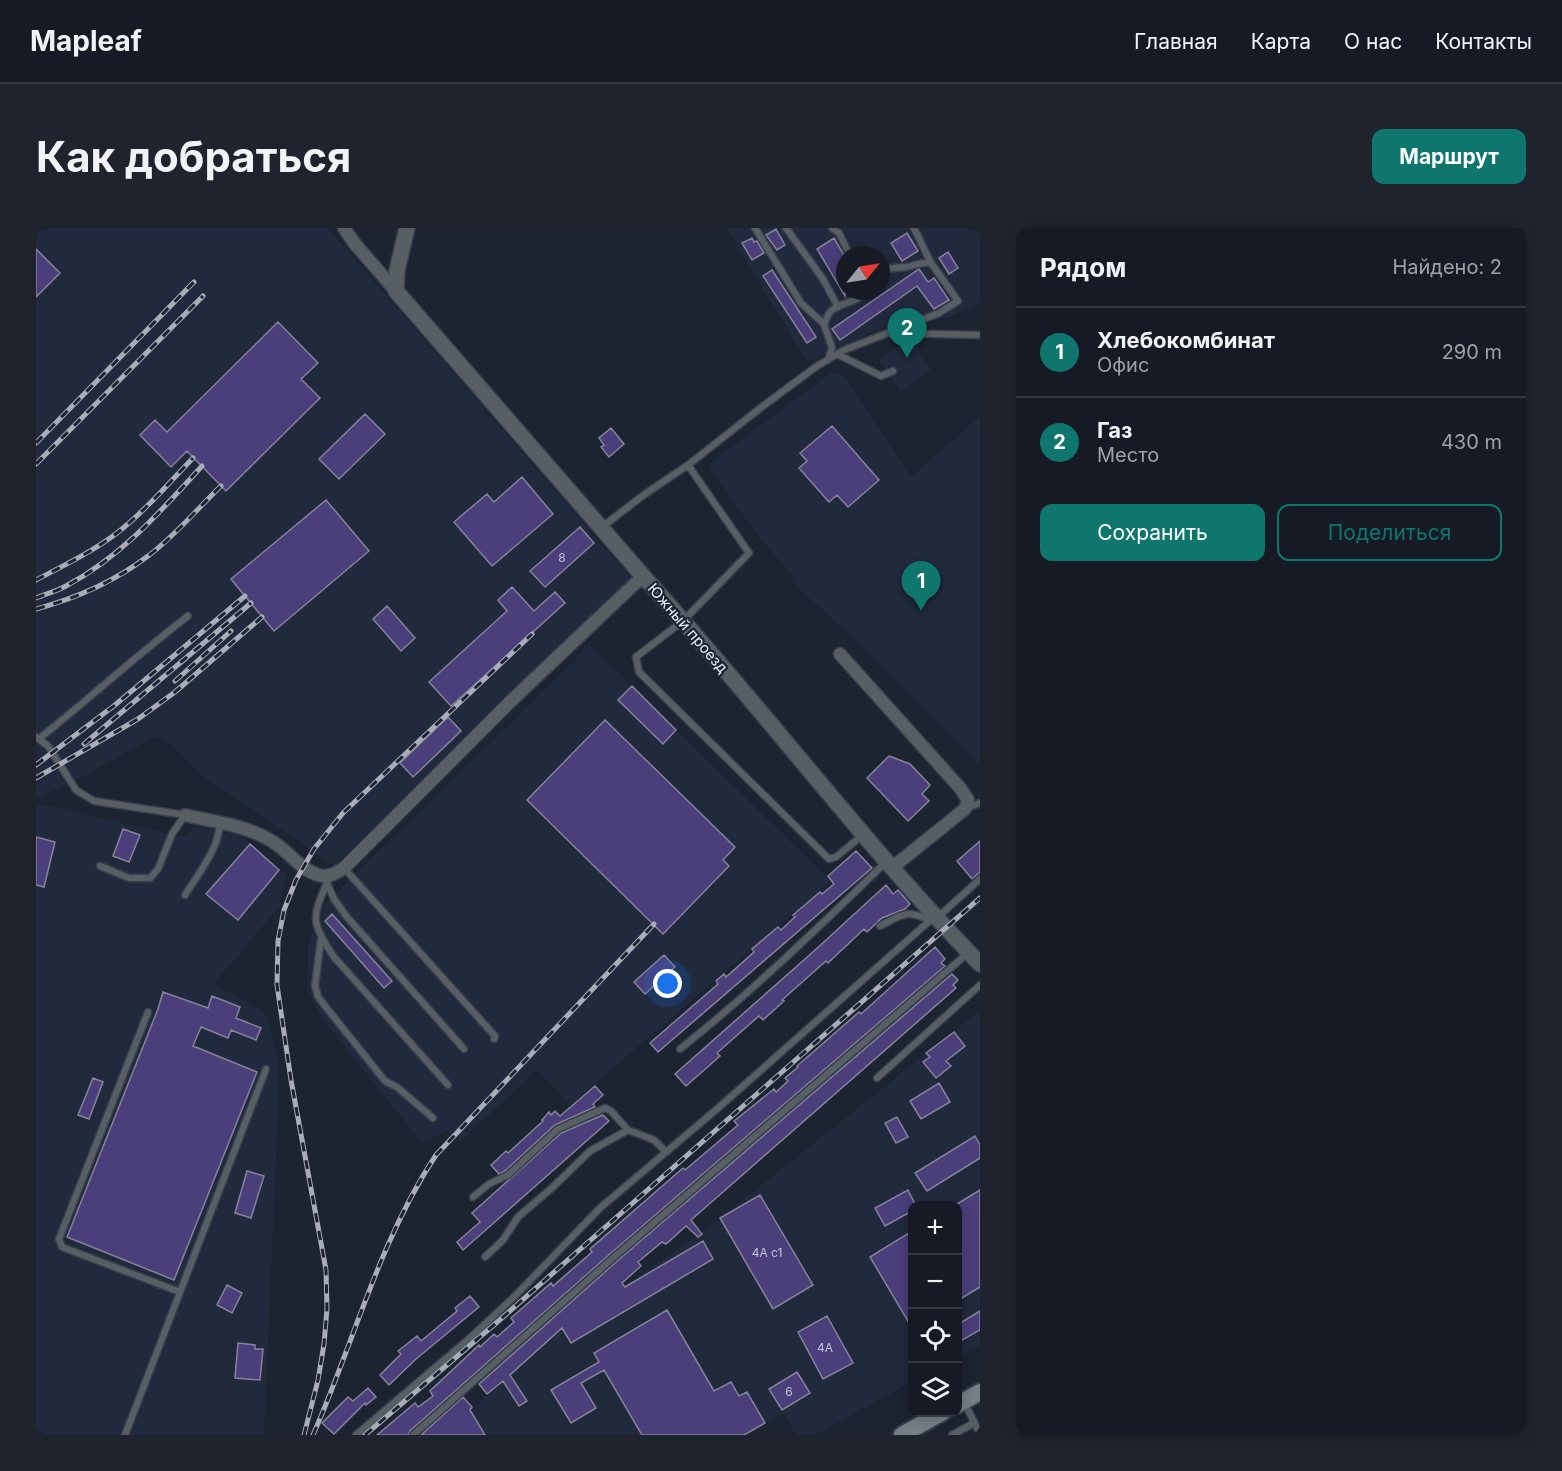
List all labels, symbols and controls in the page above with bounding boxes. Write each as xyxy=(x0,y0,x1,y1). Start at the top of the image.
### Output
text: Mapleaf xyxy=(30,24,142,58)
text: Главная xyxy=(1134,29,1218,54)
text: Карта xyxy=(1251,29,1311,54)
text: О нас xyxy=(1344,29,1402,54)
text: Контакты xyxy=(1435,29,1532,54)
button: Маршрут xyxy=(1372,129,1526,184)
text: Как добраться xyxy=(36,131,351,182)
north arrow xyxy=(836,246,890,300)
text: Рядом xyxy=(1040,252,1126,283)
text: Найдено: 2 xyxy=(1392,255,1502,279)
pin: 2 xyxy=(888,308,926,358)
text: Хлебокомбинат xyxy=(1097,327,1275,353)
text: 1 xyxy=(1055,340,1064,364)
text: 290 m xyxy=(1442,340,1502,364)
text: Офис xyxy=(1097,353,1149,377)
text: Газ xyxy=(1097,417,1132,443)
text: 2 xyxy=(1053,430,1066,454)
text: 430 m xyxy=(1441,430,1502,454)
text: Место xyxy=(1097,443,1159,467)
button: Сохранить xyxy=(1040,504,1265,561)
button: Поделиться xyxy=(1277,504,1502,561)
house number: 8 xyxy=(558,550,566,565)
pin: 1 xyxy=(902,562,940,611)
street label: Южный проезд xyxy=(644,579,732,677)
your location xyxy=(653,969,682,998)
map controls xyxy=(908,1201,962,1417)
button: + xyxy=(908,1201,962,1255)
house number: 4А с1 xyxy=(752,1245,782,1260)
button: − xyxy=(908,1255,962,1309)
button: locate xyxy=(908,1309,962,1363)
house number: 4А xyxy=(817,1340,833,1355)
button: layers xyxy=(908,1363,962,1417)
house number: 6 xyxy=(785,1384,793,1399)

